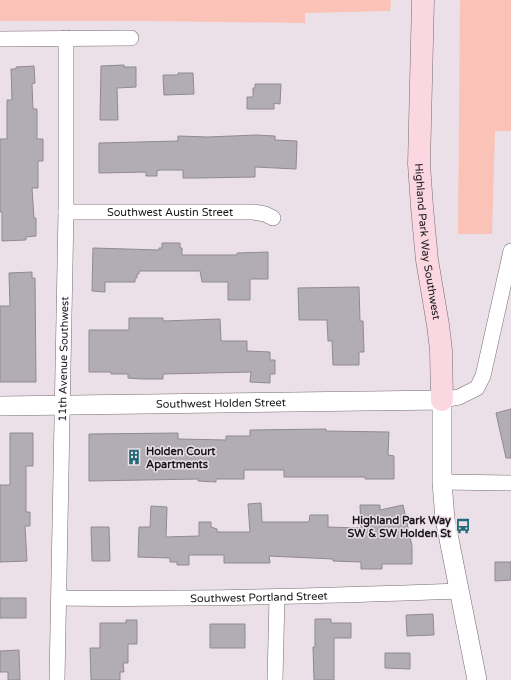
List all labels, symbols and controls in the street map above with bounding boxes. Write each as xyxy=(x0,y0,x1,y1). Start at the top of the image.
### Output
street label: Highland Park Way Southwest xyxy=(412,163,443,321)
street label: Southwest Austin Street xyxy=(107,206,233,219)
street label: 11th Avenue Southwest xyxy=(56,296,71,422)
street label: Southwest Holden Street xyxy=(156,396,286,411)
place label: Holden Court Apartments xyxy=(146,445,216,472)
building icon: Holden Court Apartments xyxy=(125,448,143,466)
place label: Highland Park Way SW & SW Holden St xyxy=(348,514,452,540)
bus stop icon: Highland Park Way SW & SW Holden St xyxy=(454,517,472,535)
street label: Southwest Portland Street xyxy=(190,589,328,605)

